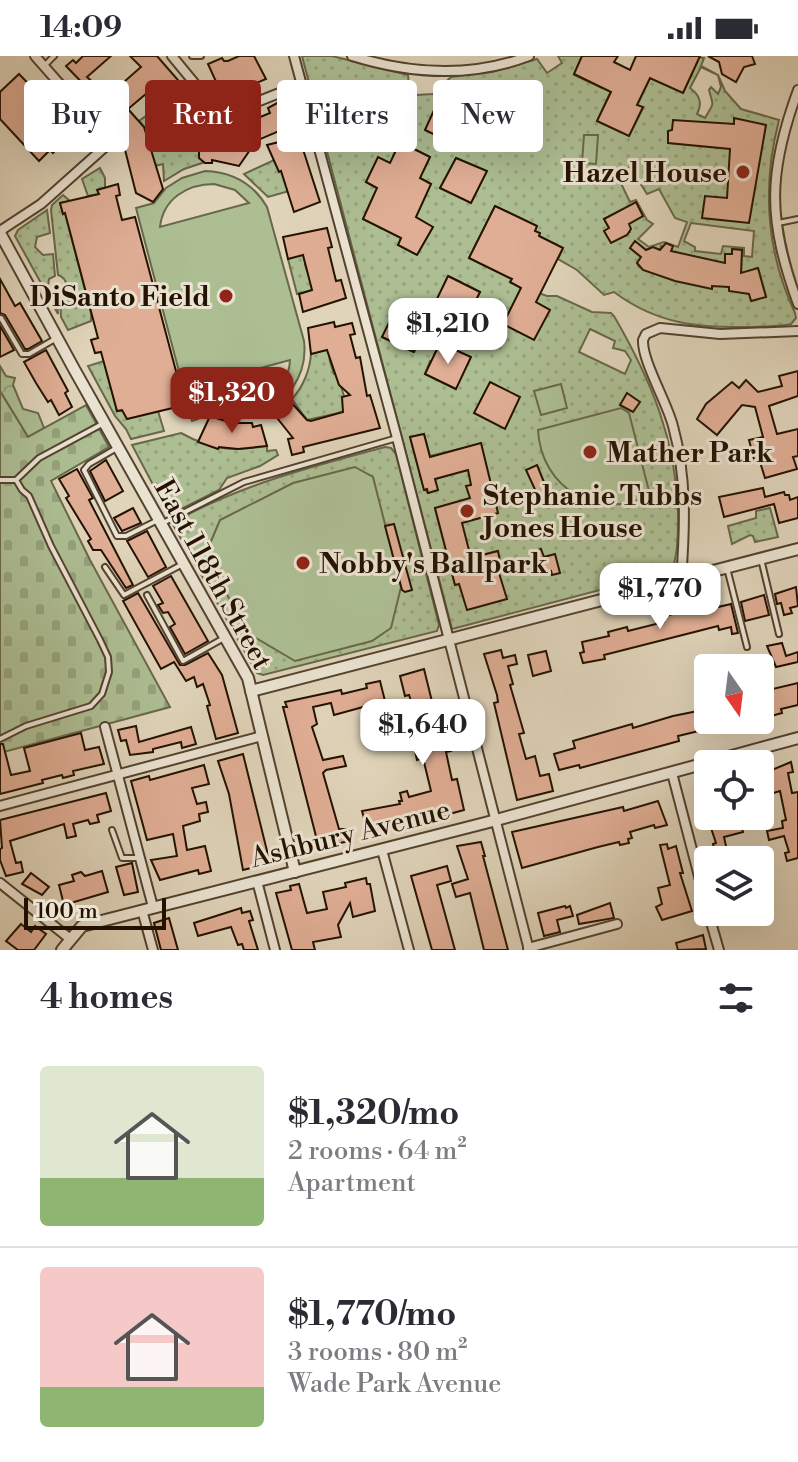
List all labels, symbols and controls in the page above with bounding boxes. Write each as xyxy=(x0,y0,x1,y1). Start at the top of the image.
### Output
text: 14:09 xyxy=(40,9,122,47)
chip: Buy xyxy=(24,80,129,152)
chip: Rent xyxy=(145,80,261,152)
chip: Filters xyxy=(277,80,417,152)
chip: New xyxy=(433,80,543,152)
place label: Hazel House xyxy=(563,156,727,191)
marker: Hazel House xyxy=(734,163,752,181)
place label: DiSanto Field xyxy=(30,280,210,315)
marker: DiSanto Field xyxy=(217,287,235,305)
pin: $1,210 xyxy=(383,298,513,366)
text: $1,210 xyxy=(406,308,490,340)
pin: $1,320 xyxy=(167,367,297,435)
text: $1,320 xyxy=(188,377,276,409)
place label: Mather Park xyxy=(606,436,774,471)
marker: Mather Park xyxy=(581,443,599,461)
street label: East 118th Street xyxy=(146,473,279,676)
place label: Stephanie Tubbs Jones House xyxy=(479,479,702,546)
marker: Stephanie Tubbs Jones House xyxy=(458,502,476,520)
place label: Nobby's Ballpark xyxy=(319,547,549,582)
marker: Nobby's Ballpark xyxy=(294,554,312,572)
pin: $1,770 xyxy=(595,563,725,631)
text: $1,770 xyxy=(618,573,702,605)
north arrow xyxy=(694,654,774,734)
map controls xyxy=(694,654,774,926)
pin: $1,640 xyxy=(358,699,488,767)
text: $1,640 xyxy=(378,709,468,741)
button: locate xyxy=(694,750,774,830)
street label: Ashbury Avenue xyxy=(246,793,454,876)
button: layers xyxy=(694,846,774,926)
scale bar xyxy=(24,894,166,930)
text: 100 m xyxy=(36,898,98,925)
icon: filters xyxy=(714,976,758,1020)
text: 4 homes xyxy=(40,977,173,1019)
text: $1,320/mo xyxy=(288,1093,459,1135)
icon: home xyxy=(104,1098,200,1194)
text: 2 rooms · 64 m² xyxy=(288,1135,467,1167)
text: Apartment xyxy=(288,1167,416,1199)
text: $1,770/mo xyxy=(288,1294,456,1336)
icon: home xyxy=(104,1299,200,1395)
text: 3 rooms · 80 m² xyxy=(288,1336,467,1368)
text: Wade Park Avenue xyxy=(288,1368,501,1400)

